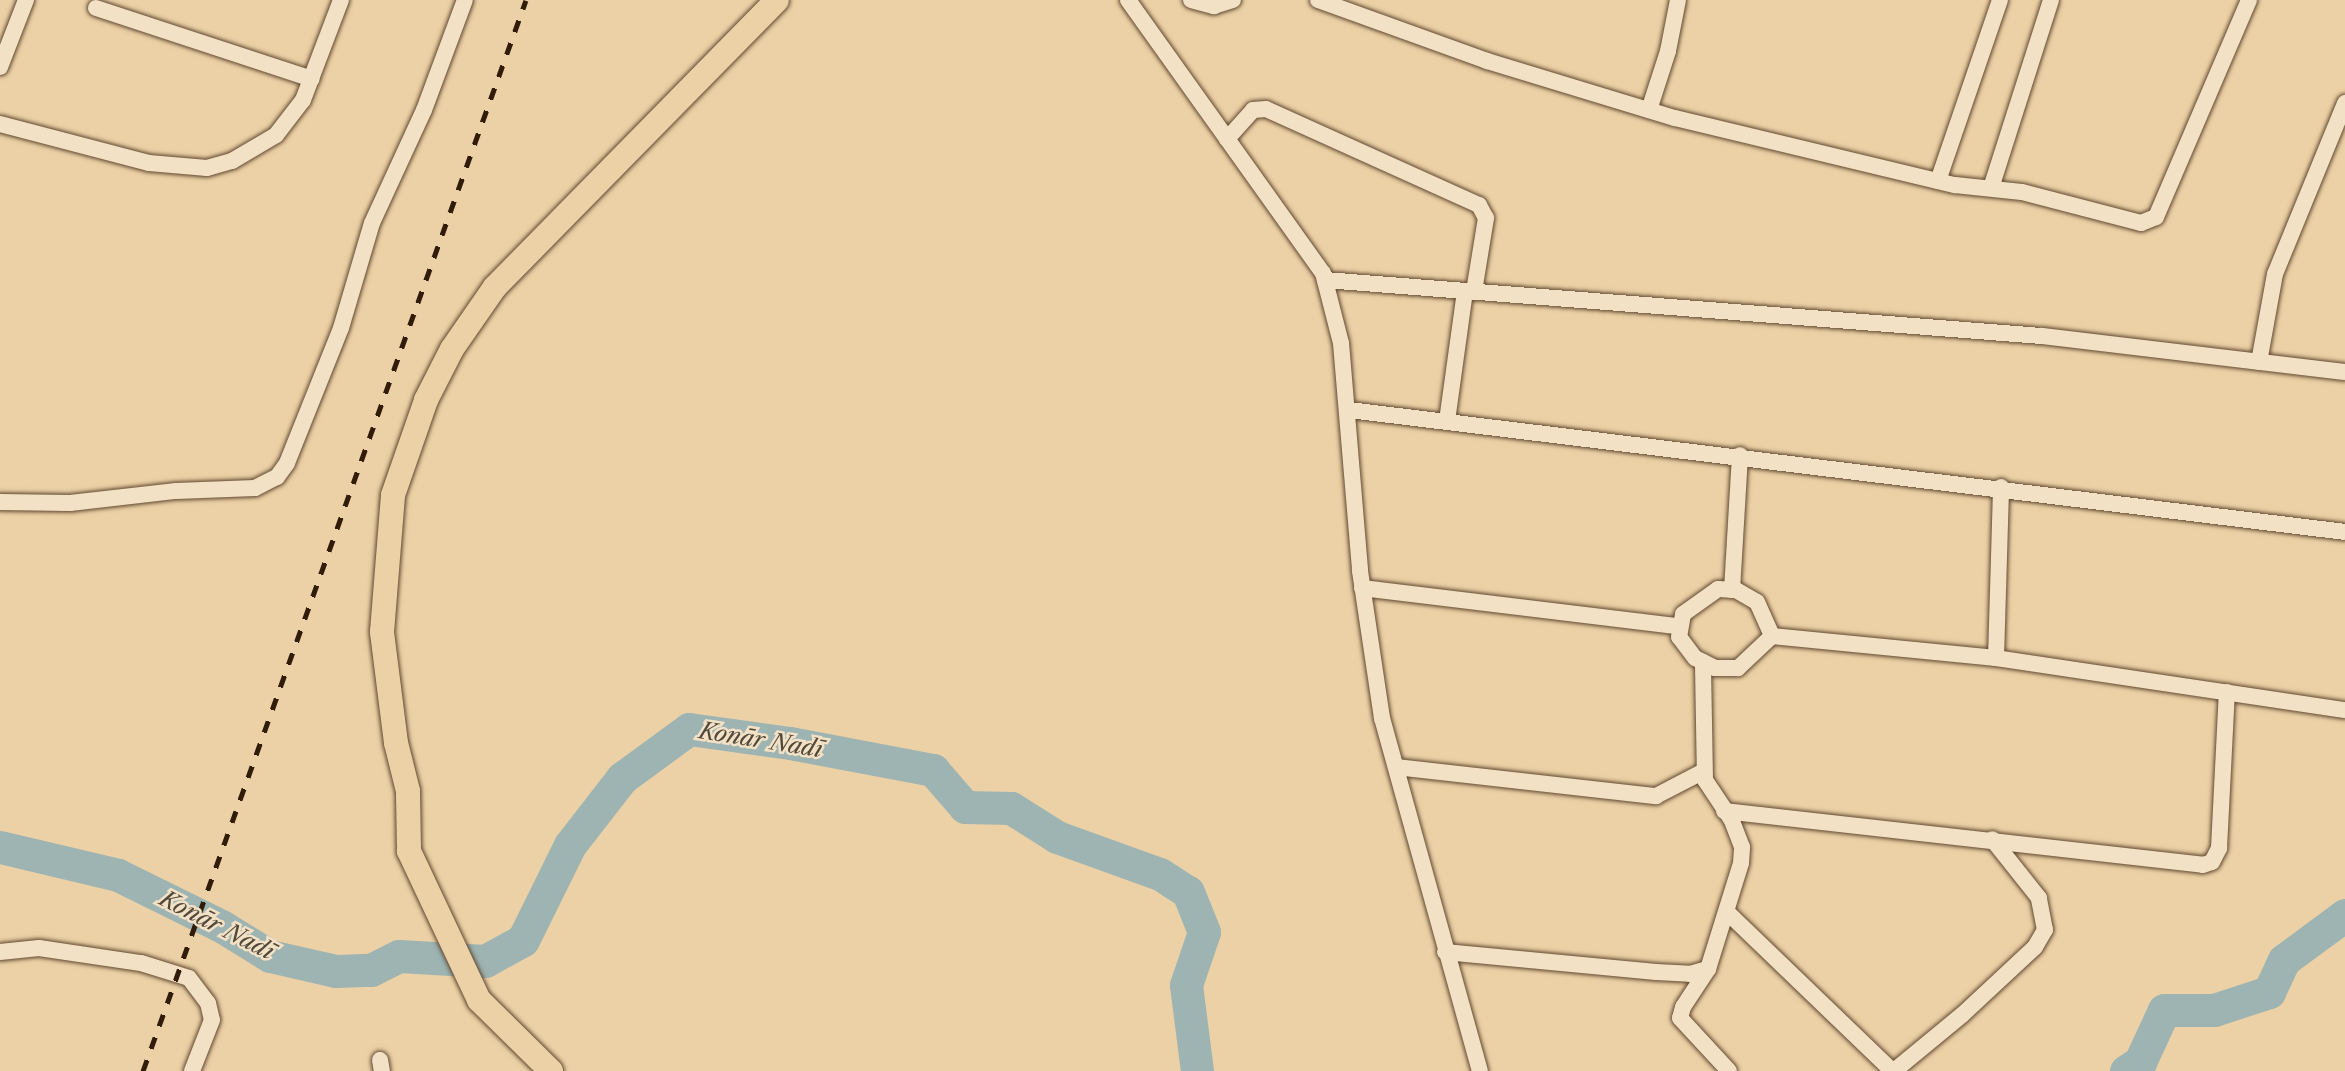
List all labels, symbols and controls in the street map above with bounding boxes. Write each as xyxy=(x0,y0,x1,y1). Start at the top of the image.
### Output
water label: Konār Nadī xyxy=(697,717,825,763)
water label: Konār Nadī xyxy=(155,884,279,966)

